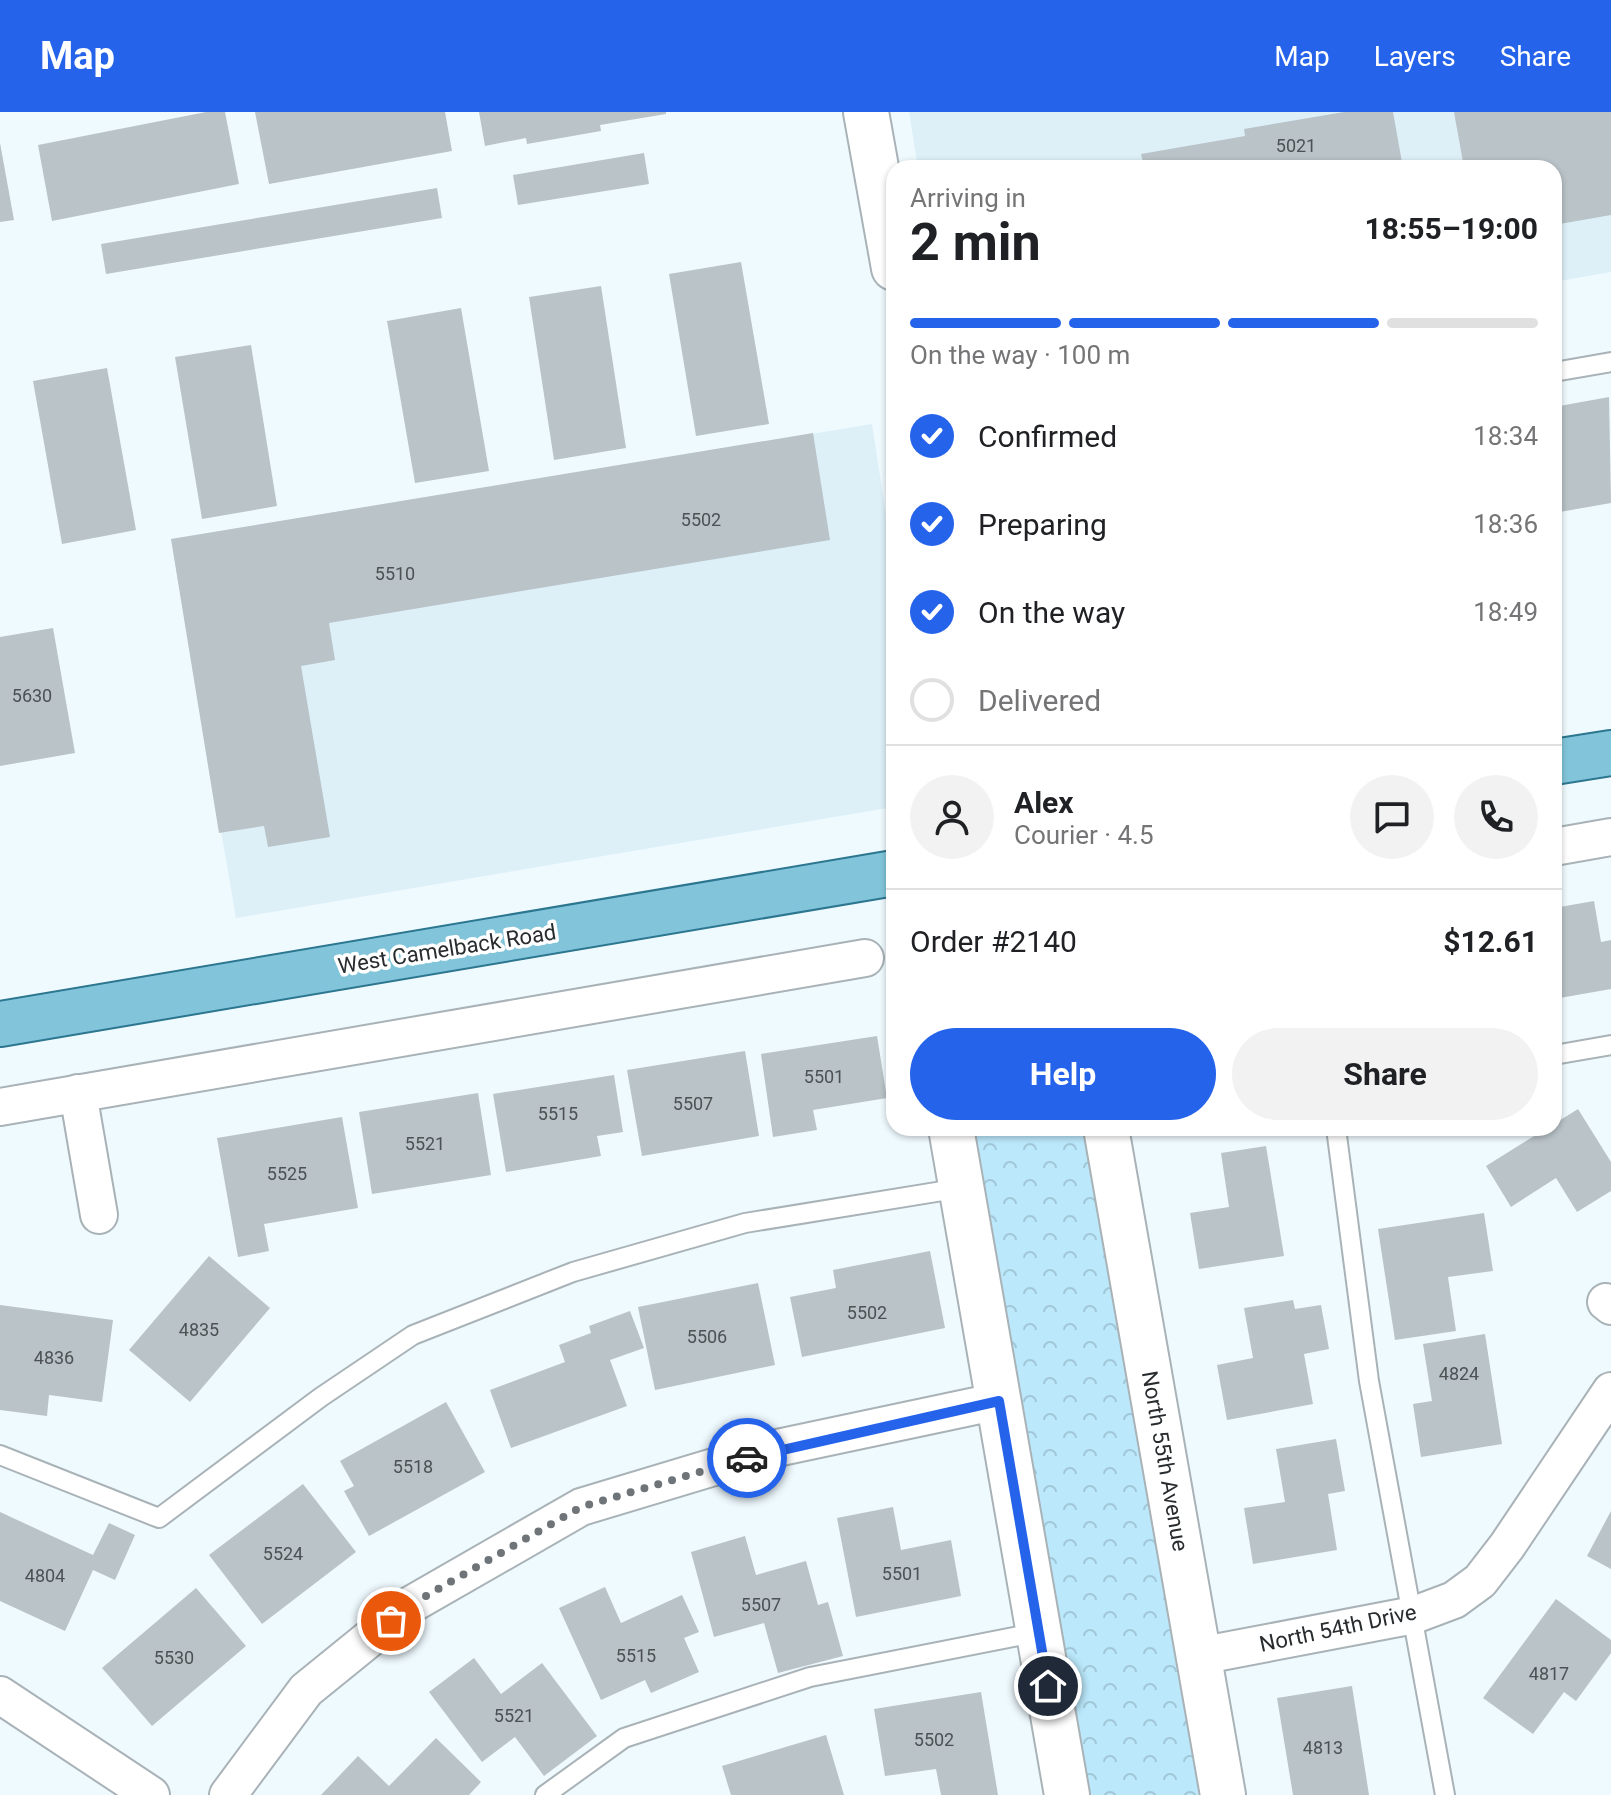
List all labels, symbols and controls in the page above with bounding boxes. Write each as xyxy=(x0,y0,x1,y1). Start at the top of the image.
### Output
text: Map xyxy=(40,34,115,78)
text: Map xyxy=(1274,40,1330,73)
text: Layers xyxy=(1374,40,1456,73)
text: Share xyxy=(1500,40,1571,73)
house number: 5021 xyxy=(1276,135,1316,156)
text: Arriving in xyxy=(910,183,1026,213)
text: 18:55–19:00 xyxy=(1364,211,1538,246)
text: 2 min xyxy=(910,212,1041,273)
text: On the way · 100 m xyxy=(910,340,1130,370)
icon: check xyxy=(910,414,954,458)
text: Confirmed xyxy=(978,419,1117,454)
text: 18:34 xyxy=(1473,421,1538,451)
icon: check xyxy=(910,502,954,546)
text: Preparing xyxy=(978,507,1107,542)
house number: 5502 xyxy=(681,509,721,530)
text: 18:36 xyxy=(1473,509,1538,539)
house number: 5510 xyxy=(375,563,415,584)
icon: check xyxy=(910,590,954,634)
text: On the way xyxy=(978,595,1125,630)
text: 18:49 xyxy=(1473,597,1538,627)
text: Delivered xyxy=(978,683,1101,718)
house number: 5630 xyxy=(12,685,52,706)
button: person xyxy=(910,775,994,859)
button: chat xyxy=(1350,775,1434,859)
button: phone xyxy=(1454,775,1538,859)
text: Alex xyxy=(1014,785,1074,820)
text: Courier · 4.5 xyxy=(1014,820,1154,850)
street label: West Camelback Road xyxy=(336,919,558,979)
text: Order #2140 xyxy=(910,924,1077,959)
text: $12.61 xyxy=(1443,924,1538,959)
button: Help xyxy=(910,1028,1216,1120)
button: Share xyxy=(1232,1028,1538,1120)
house number: 5501 xyxy=(804,1066,844,1087)
house number: 5507 xyxy=(673,1093,713,1114)
house number: 5515 xyxy=(538,1103,578,1124)
house number: 5521 xyxy=(405,1133,445,1154)
house number: 5525 xyxy=(267,1163,307,1184)
house number: 5502 xyxy=(847,1302,887,1323)
house number: 4835 xyxy=(179,1319,219,1340)
house number: 5506 xyxy=(687,1326,727,1347)
house number: 4836 xyxy=(34,1347,74,1368)
house number: 4824 xyxy=(1439,1363,1479,1384)
street label: North 55th Avenue xyxy=(1137,1369,1193,1553)
courier xyxy=(707,1418,787,1498)
icon: car xyxy=(725,1436,769,1480)
house number: 5518 xyxy=(393,1456,433,1477)
house number: 5524 xyxy=(263,1543,303,1564)
house number: 5501 xyxy=(882,1563,922,1584)
house number: 4804 xyxy=(25,1565,65,1586)
pin xyxy=(357,1587,425,1655)
house number: 5507 xyxy=(741,1594,781,1615)
icon: bag xyxy=(369,1599,413,1643)
street label: North 54th Drive xyxy=(1257,1599,1419,1657)
house number: 5515 xyxy=(616,1645,656,1666)
house number: 5530 xyxy=(154,1647,194,1668)
pin xyxy=(1014,1652,1082,1720)
house number: 4817 xyxy=(1529,1663,1569,1684)
icon: home xyxy=(1026,1664,1070,1708)
house number: 5521 xyxy=(494,1705,534,1726)
house number: 5502 xyxy=(914,1729,954,1750)
house number: 4813 xyxy=(1303,1737,1343,1758)

